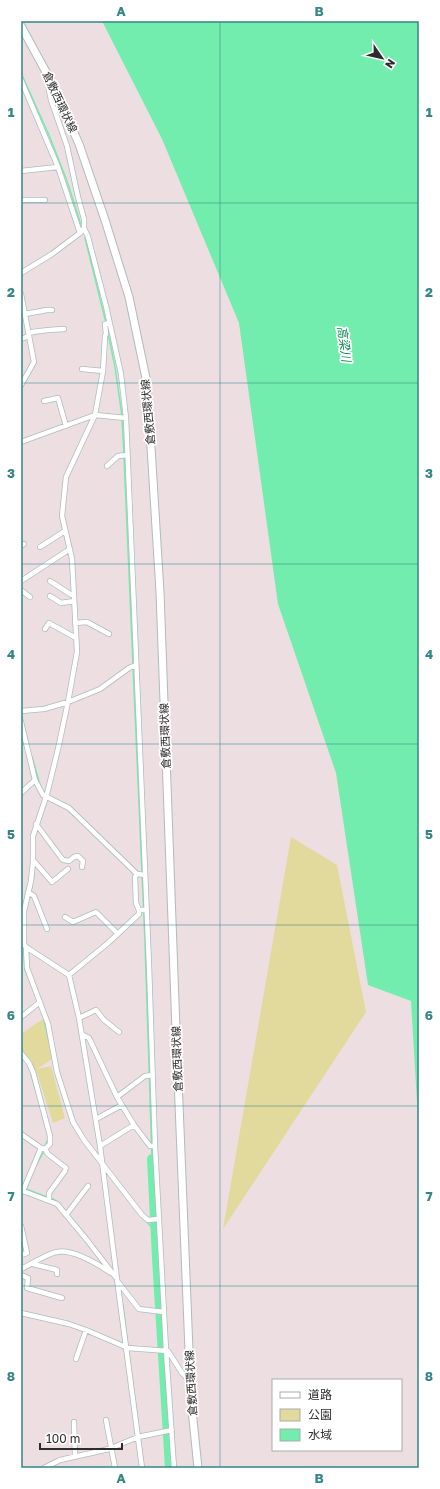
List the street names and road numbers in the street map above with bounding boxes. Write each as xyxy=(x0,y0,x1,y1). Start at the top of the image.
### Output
street label: 倉敷西環状線 xyxy=(41,69,80,134)
street label: 倉敷西環状線 xyxy=(138,379,157,445)
street label: 倉敷西環状線 xyxy=(157,703,172,769)
street label: 倉敷西環状線 xyxy=(169,1026,184,1092)
street label: 倉敷西環状線 xyxy=(182,1350,199,1416)

